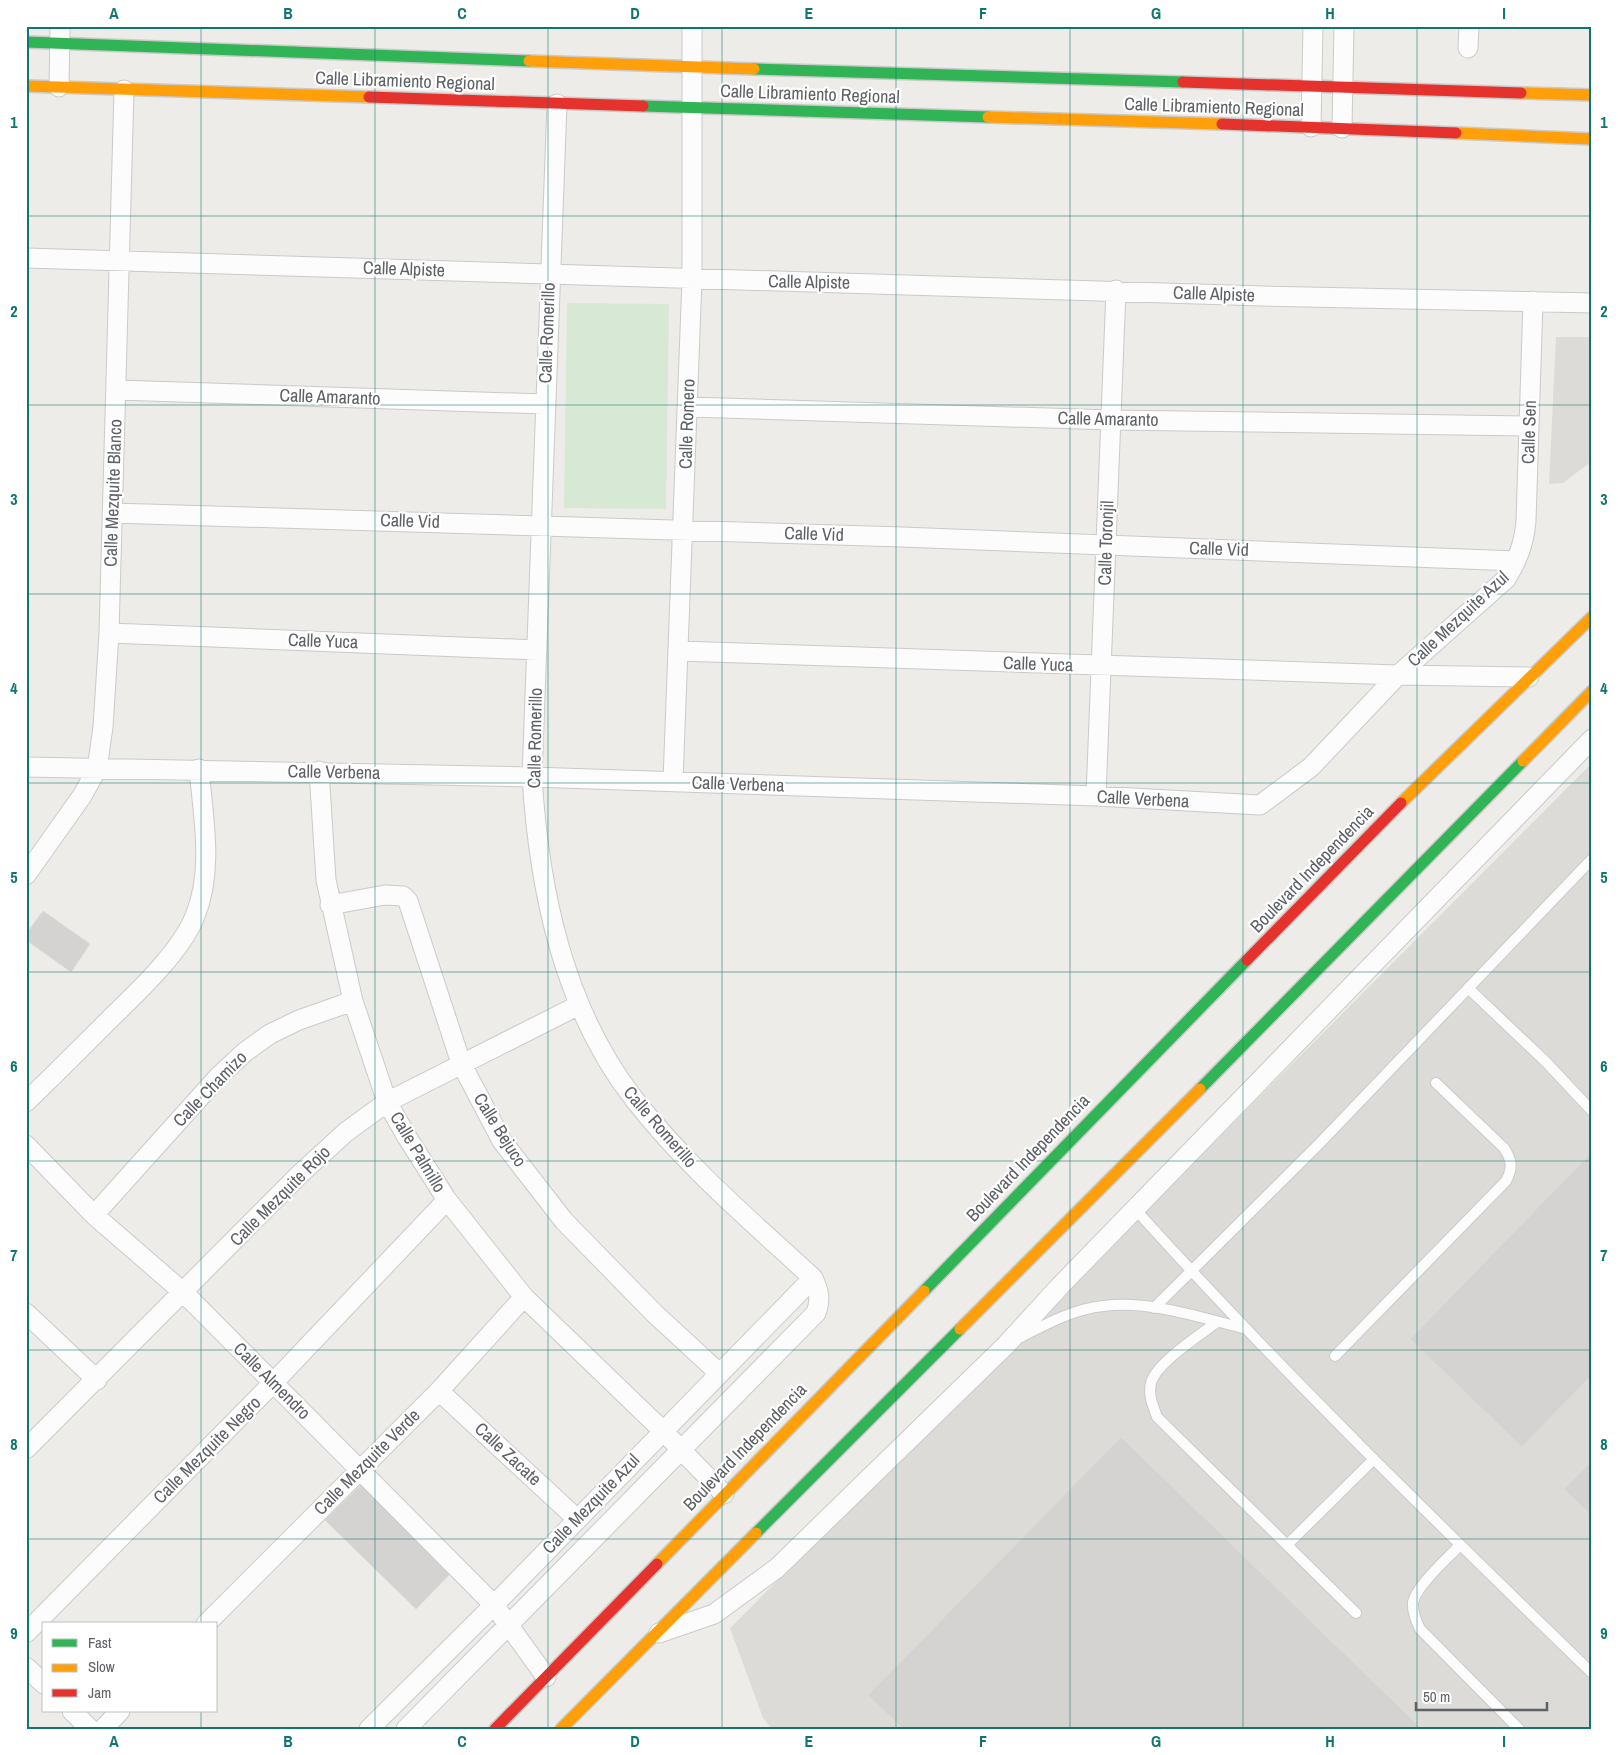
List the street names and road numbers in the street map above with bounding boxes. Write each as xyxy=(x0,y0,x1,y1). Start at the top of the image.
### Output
street label: Calle Libramiento Regional xyxy=(315,65,495,96)
street label: Calle Libramiento Regional xyxy=(720,78,900,109)
street label: Calle Libramiento Regional xyxy=(1124,91,1304,122)
street label: Calle Alpiste xyxy=(363,255,445,282)
street label: Calle Alpiste xyxy=(768,268,850,295)
street label: Calle Alpiste xyxy=(1173,280,1255,307)
street label: Calle Romerillo xyxy=(532,282,561,384)
street label: Calle Romero xyxy=(672,378,701,470)
street label: Calle Amaranto xyxy=(279,382,381,411)
street label: Calle Sen xyxy=(1515,400,1542,464)
street label: Calle Amaranto xyxy=(1057,405,1159,432)
street label: Calle Mezquite Blanco xyxy=(97,419,128,567)
street label: Calle Toronjil xyxy=(1092,500,1119,586)
street label: Calle Vid xyxy=(380,507,440,534)
street label: Calle Vid xyxy=(784,520,844,547)
street label: Calle Vid xyxy=(1189,535,1249,562)
street label: Calle Mezquite Azul xyxy=(1401,565,1514,672)
street label: Calle Yuca xyxy=(287,627,359,654)
street label: Calle Yuca xyxy=(1002,650,1074,677)
street label: Calle Romerillo xyxy=(521,687,548,789)
street label: Calle Verbena xyxy=(287,758,381,785)
street label: Calle Verbena xyxy=(691,769,785,798)
street label: Calle Verbena xyxy=(1096,784,1190,813)
street label: Boulevard Independencia xyxy=(1244,799,1379,938)
street label: Calle Chamizo xyxy=(167,1045,252,1132)
street label: Calle Romerillo xyxy=(618,1080,703,1173)
street label: Calle Bejuco xyxy=(468,1088,533,1171)
street label: Boulevard Independencia xyxy=(960,1088,1095,1227)
street label: Calle Palmillo xyxy=(384,1107,452,1197)
street label: Calle Mezquite Rojo xyxy=(224,1140,335,1251)
street label: Calle Almendro xyxy=(228,1336,317,1425)
street label: Boulevard Independencia xyxy=(677,1377,812,1516)
street label: Calle Mezquite Negro xyxy=(147,1390,266,1509)
street label: Calle Mezquite Verde xyxy=(308,1403,425,1520)
street label: Calle Zacate xyxy=(470,1416,547,1491)
street label: Calle Mezquite Azul xyxy=(536,1448,645,1559)

